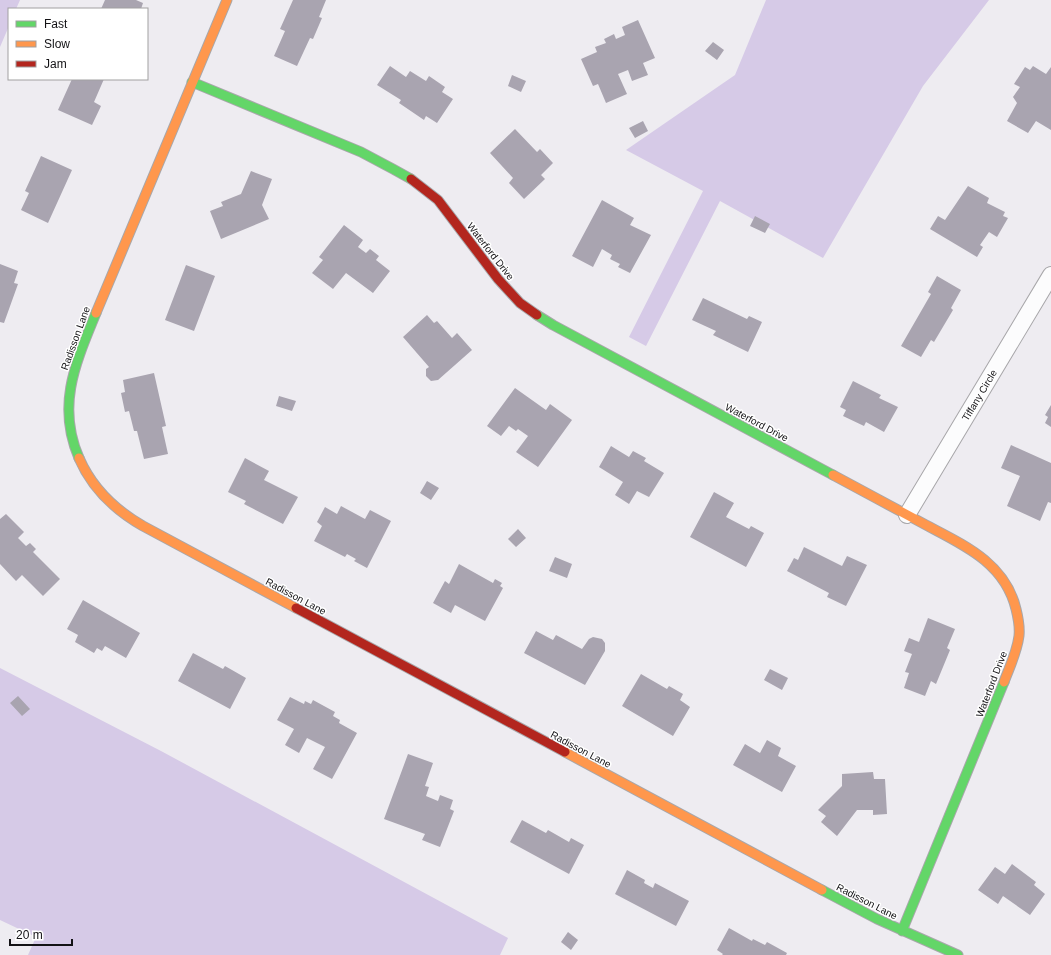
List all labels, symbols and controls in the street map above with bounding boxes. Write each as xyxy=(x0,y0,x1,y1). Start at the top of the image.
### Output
legend xyxy=(8,8,148,80)
text: Fast xyxy=(44,17,68,31)
text: Slow xyxy=(44,37,70,51)
text: Jam xyxy=(44,57,67,71)
street label: Waterford Drive xyxy=(465,220,517,282)
street label: Radisson Lane xyxy=(59,305,92,371)
street label: Tiffany Circle xyxy=(960,367,999,423)
street label: Waterford Drive xyxy=(723,401,790,444)
street label: Radisson Lane xyxy=(264,576,328,617)
street label: Waterford Drive xyxy=(974,649,1009,719)
street label: Radisson Lane xyxy=(549,729,613,770)
street label: Radisson Lane xyxy=(835,881,899,922)
scale bar xyxy=(10,921,72,947)
text: 20 m xyxy=(16,928,43,942)

